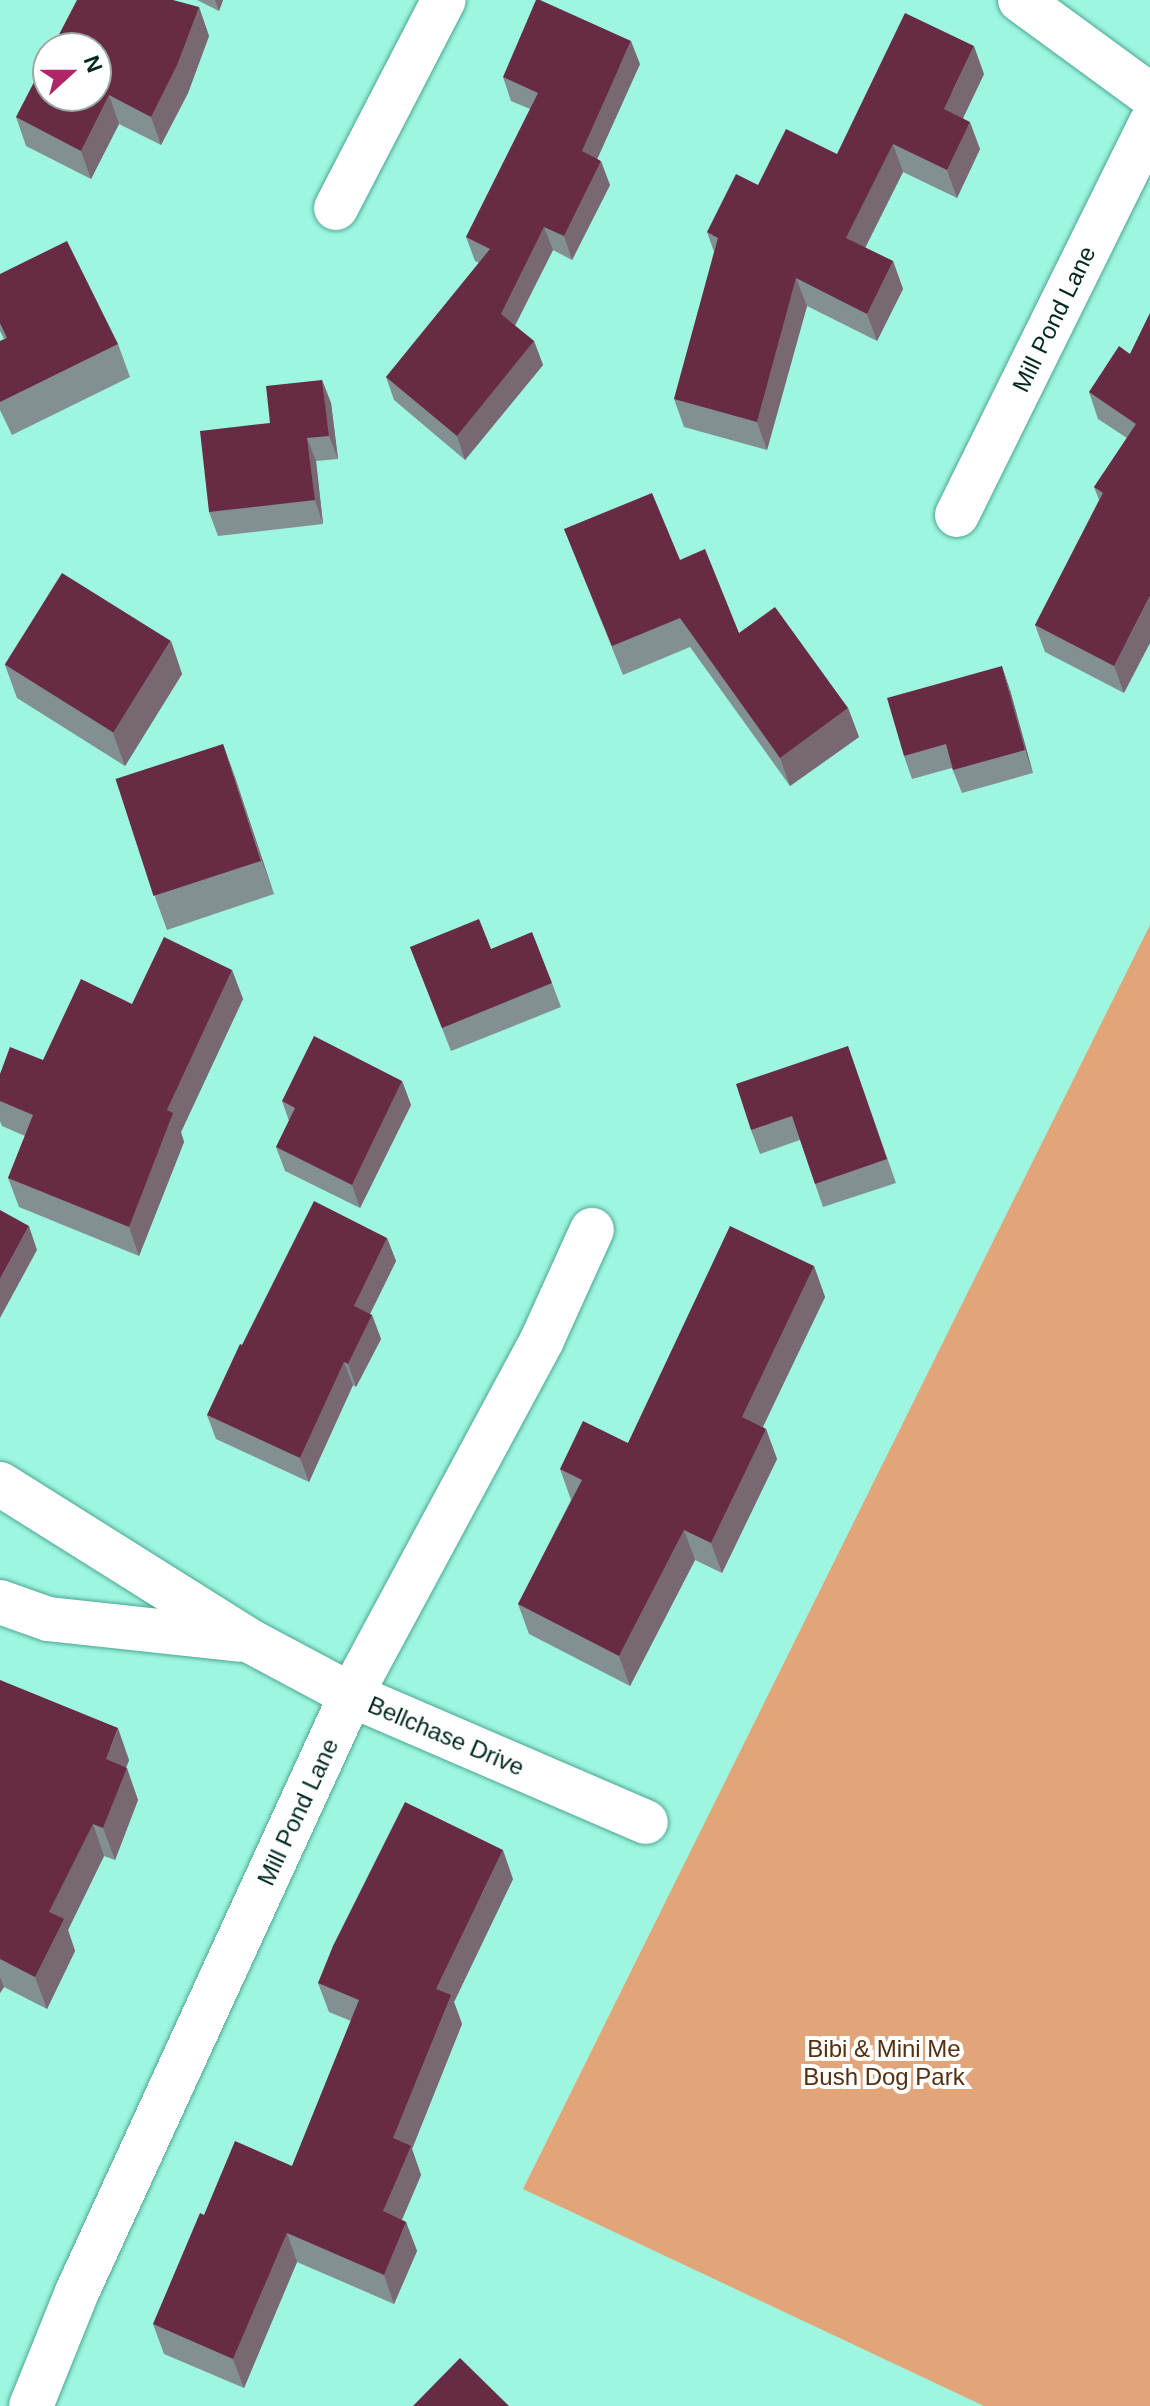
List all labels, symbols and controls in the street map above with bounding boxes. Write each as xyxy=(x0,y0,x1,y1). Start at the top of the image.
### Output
north arrow xyxy=(32,32,112,112)
text: N xyxy=(78,52,108,76)
street label: Mill Pond Lane xyxy=(1006,241,1102,397)
street label: Bellchase Drive xyxy=(364,1690,528,1782)
street label: Mill Pond Lane xyxy=(251,1734,345,1890)
park label: Bibi & Mini Me Bush Dog Park xyxy=(803,2035,965,2091)

